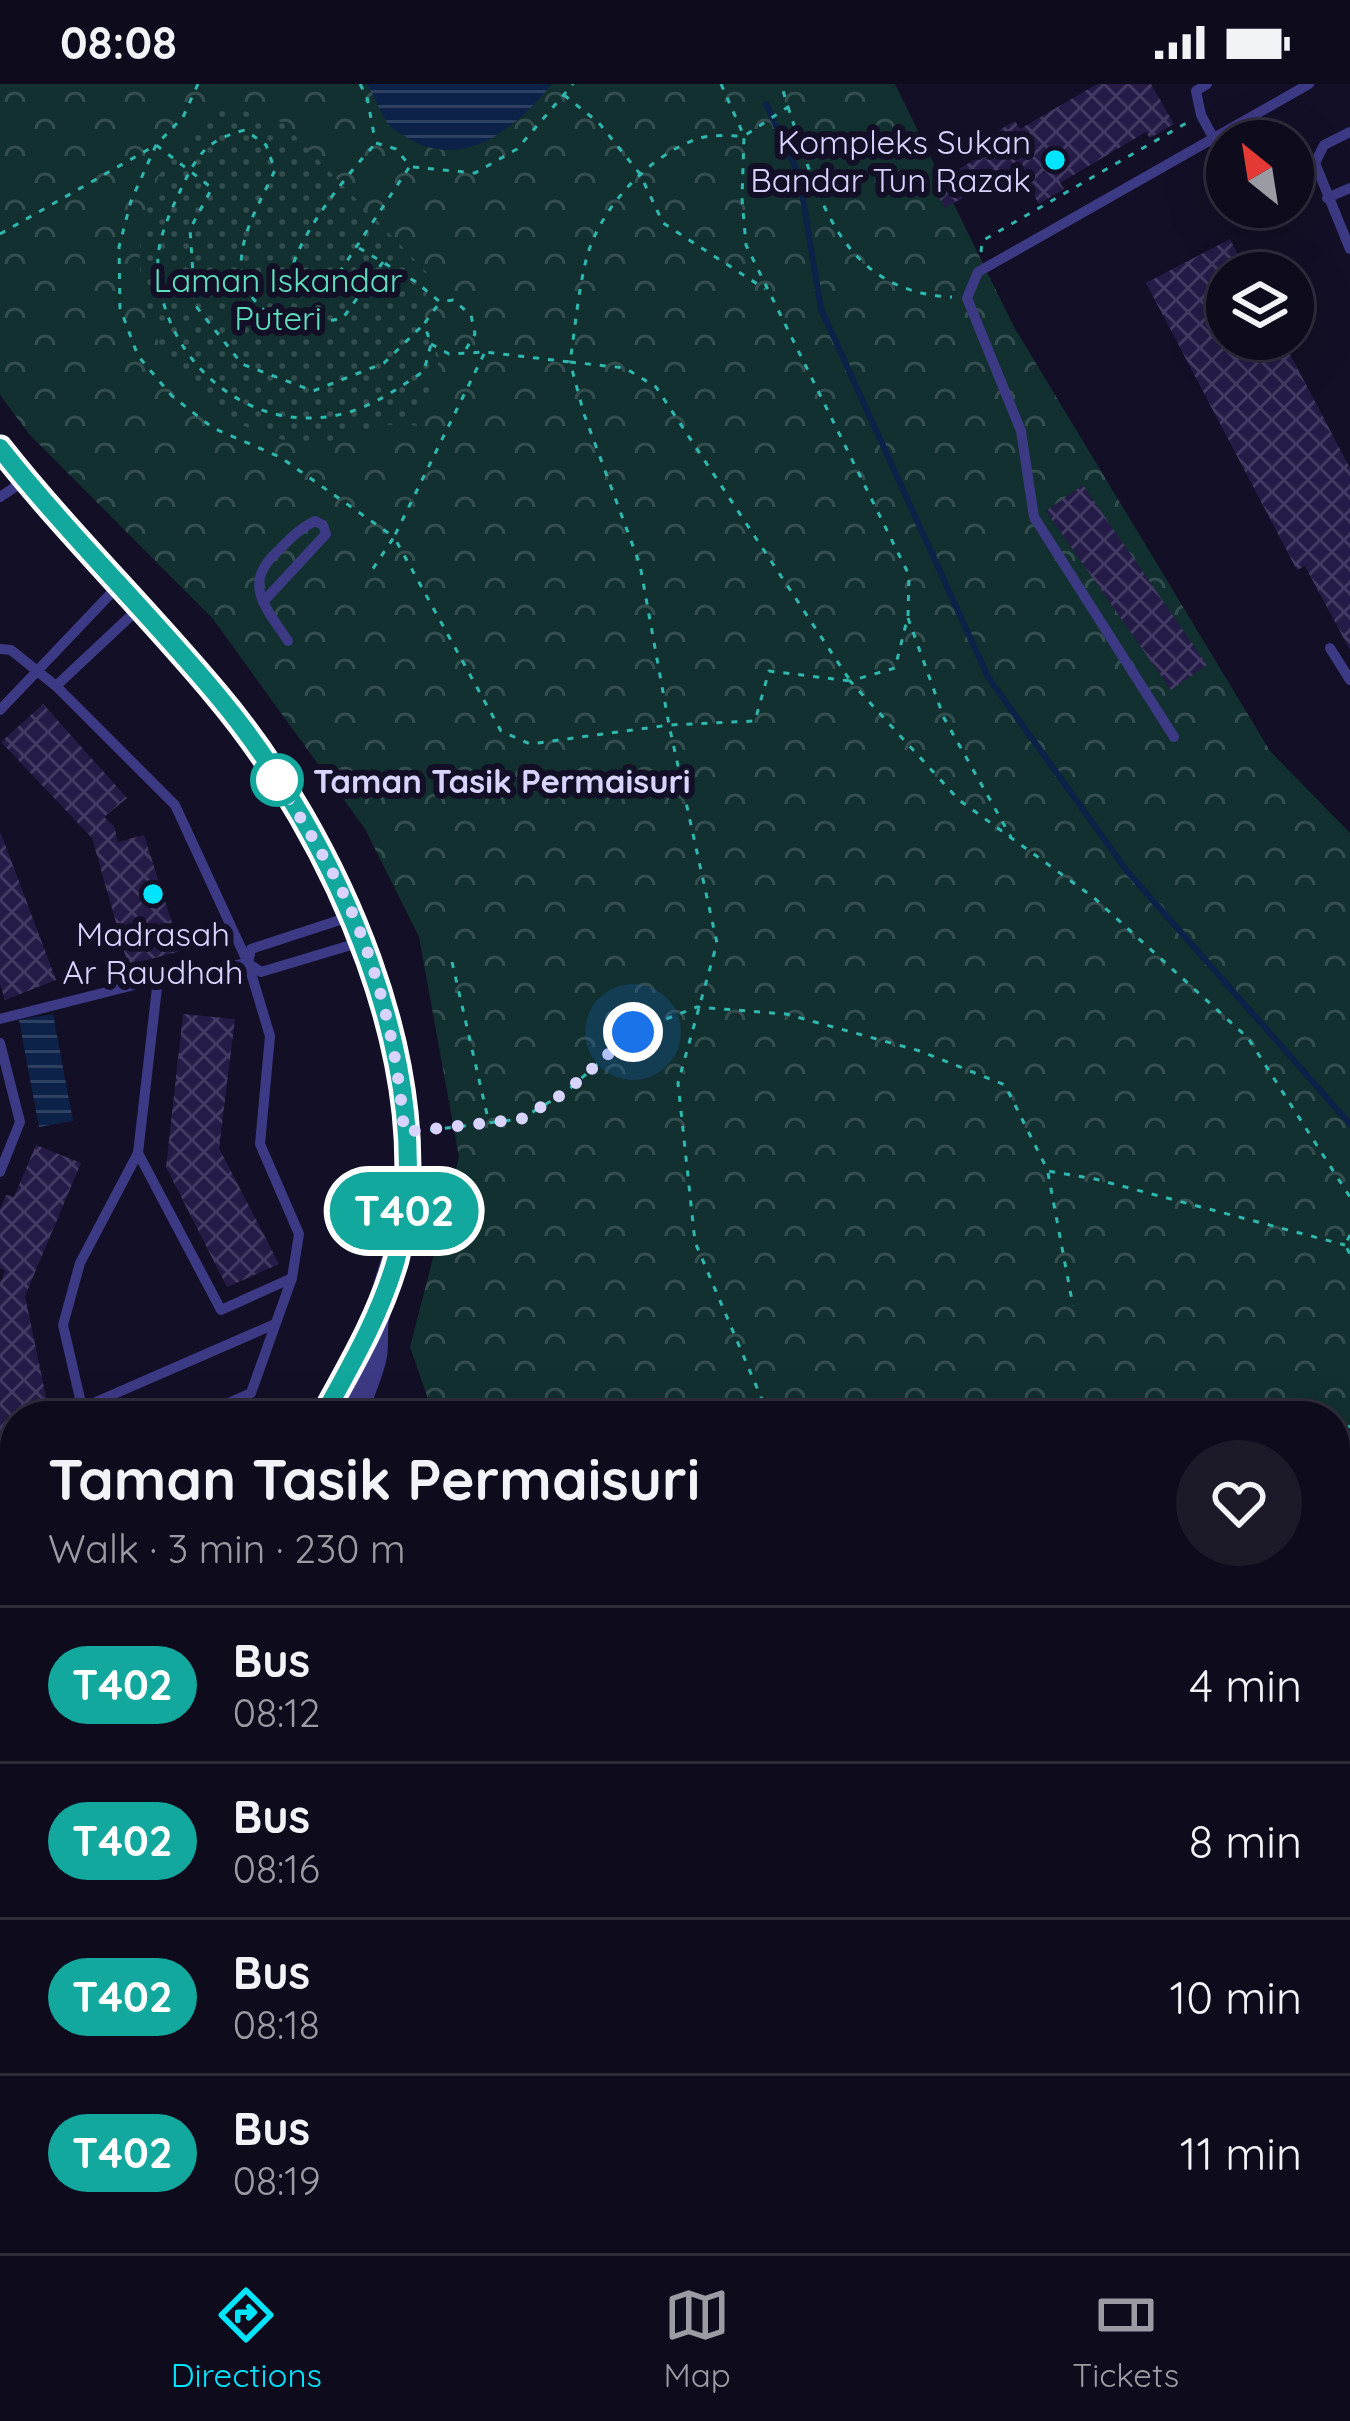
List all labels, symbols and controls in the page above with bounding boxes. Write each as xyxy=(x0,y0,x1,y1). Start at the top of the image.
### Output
text: 08:08 xyxy=(60,14,177,70)
north arrow xyxy=(1206,120,1314,228)
map controls xyxy=(1206,120,1314,360)
place label: Kompleks Sukan Bandar Tun Razak xyxy=(750,121,1031,200)
marker: Kompleks Sukan Bandar Tun Razak xyxy=(1042,147,1068,173)
button: layers xyxy=(1206,252,1314,360)
park label: Laman Iskandar Puteri xyxy=(154,259,403,338)
marker: Taman Tasik Permaisuri xyxy=(252,755,302,805)
place label: Taman Tasik Permaisuri xyxy=(313,760,691,801)
marker: Madrasah Ar Raudhah xyxy=(140,881,166,907)
place label: Madrasah Ar Raudhah xyxy=(62,913,244,992)
your location xyxy=(603,1002,663,1062)
line badge: T402 xyxy=(320,1172,488,1250)
text: T402 xyxy=(354,1184,454,1237)
button: heart xyxy=(1176,1440,1302,1566)
text: Taman Tasik Permaisuri xyxy=(48,1443,700,1514)
text: Walk · 3 min · 230 m xyxy=(48,1524,406,1573)
text: Bus xyxy=(233,1632,310,1688)
text: 4 min xyxy=(1189,1657,1302,1713)
text: T402 xyxy=(72,1658,173,1711)
text: 08:12 xyxy=(233,1688,320,1737)
text: Bus xyxy=(233,1788,310,1844)
text: 8 min xyxy=(1189,1813,1302,1869)
text: T402 xyxy=(72,1814,173,1867)
text: 08:16 xyxy=(233,1844,320,1893)
text: Bus xyxy=(233,1944,310,2000)
text: 10 min xyxy=(1170,1969,1302,2025)
text: T402 xyxy=(72,1970,173,2023)
text: 08:18 xyxy=(233,2000,320,2049)
text: Bus xyxy=(233,2100,310,2156)
text: 11 min xyxy=(1180,2125,1302,2181)
text: T402 xyxy=(72,2126,173,2179)
text: 08:19 xyxy=(233,2156,320,2205)
tab: Directions xyxy=(171,2282,322,2395)
tab: Map xyxy=(663,2282,731,2395)
tab: Tickets xyxy=(1072,2282,1179,2395)

